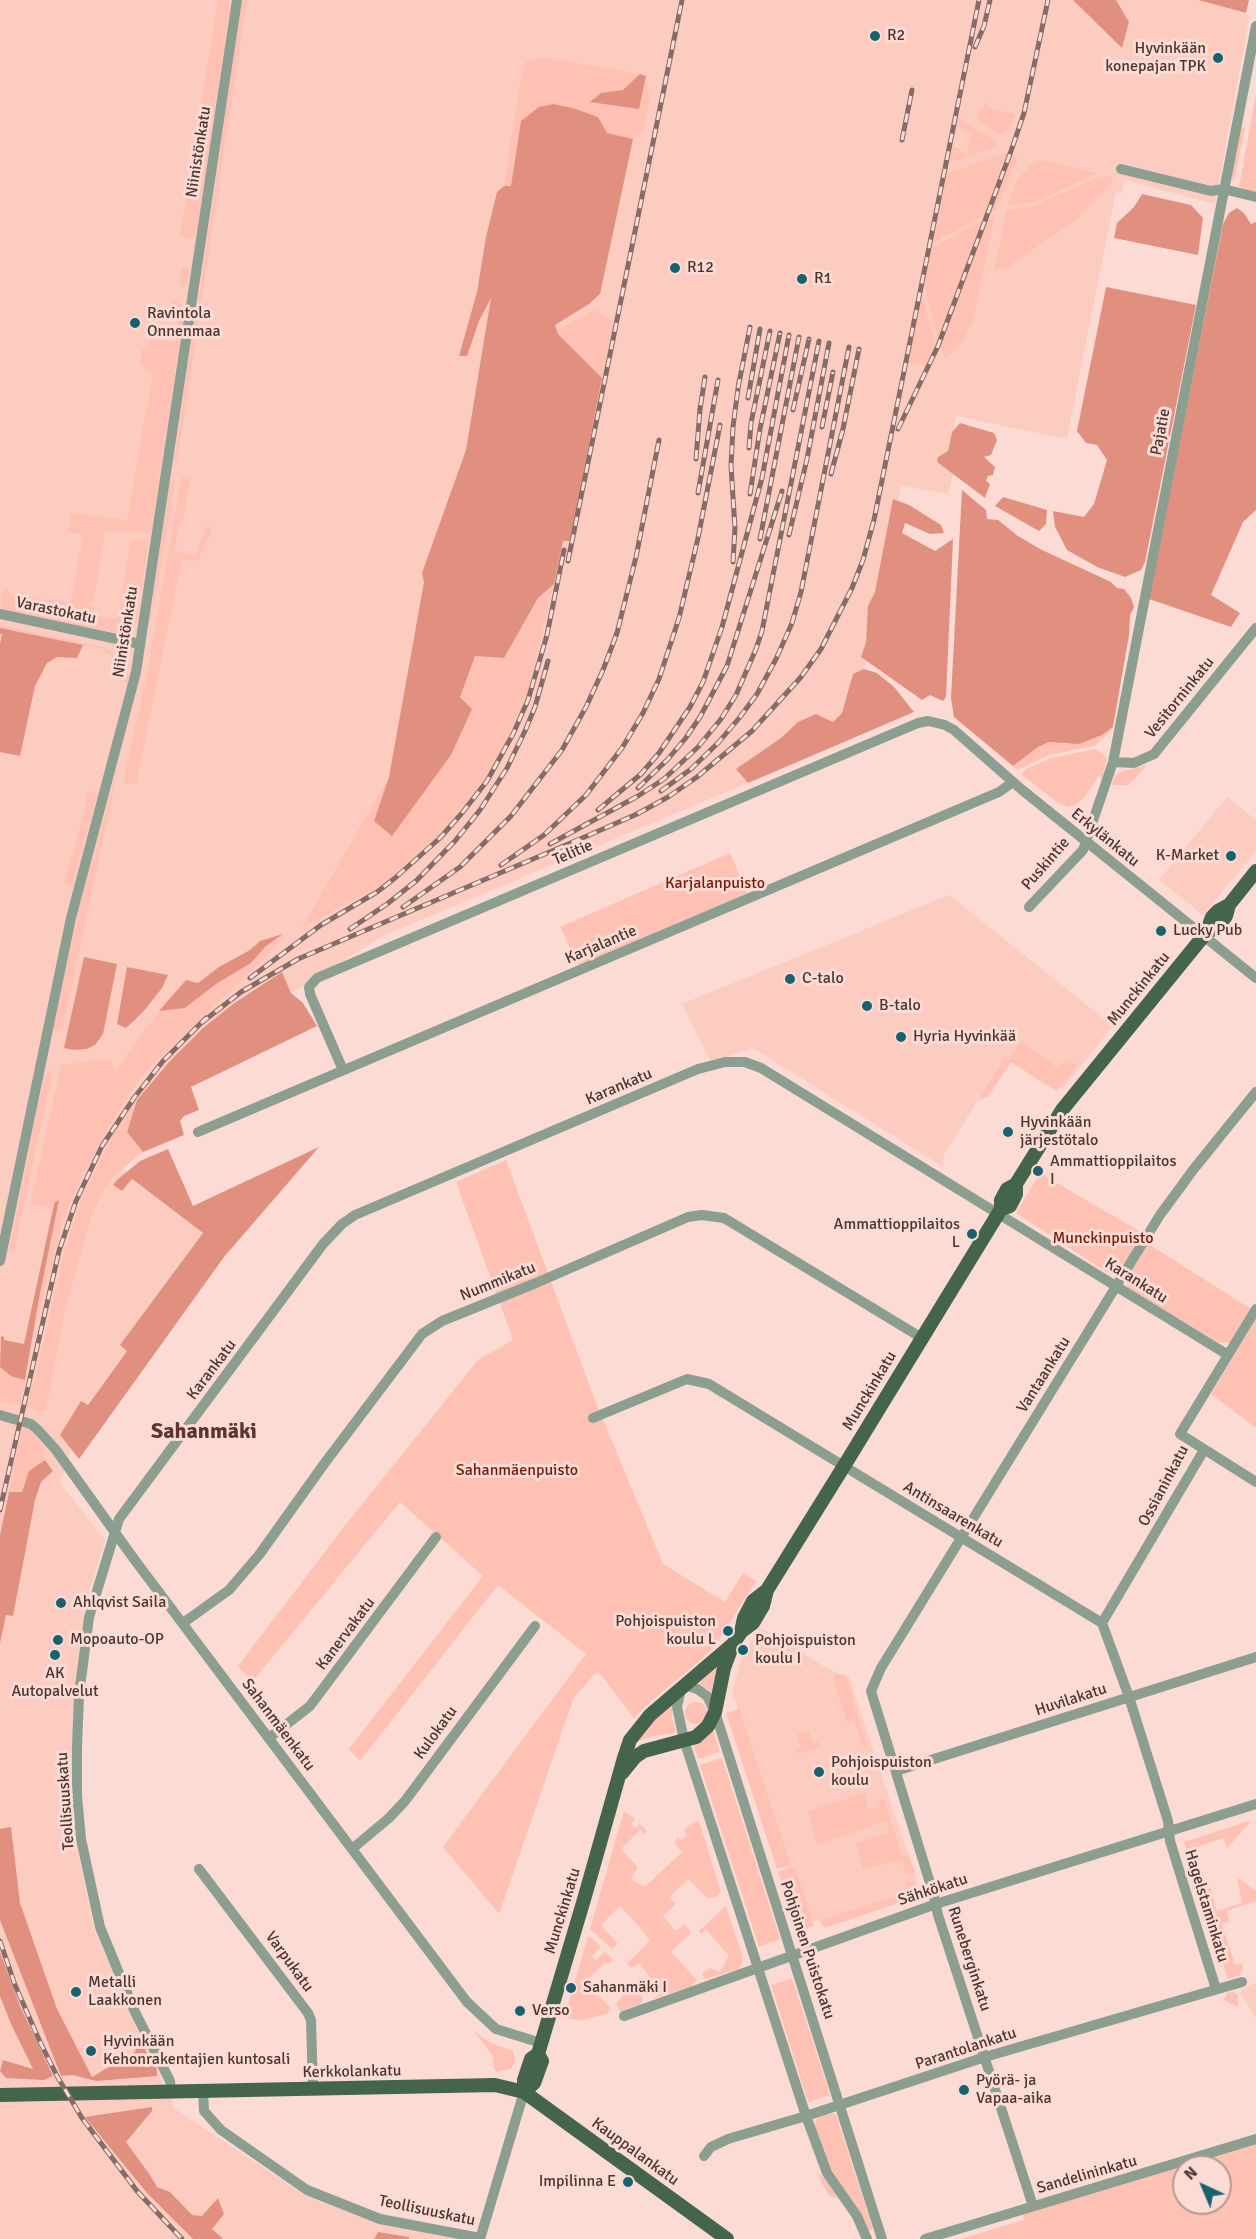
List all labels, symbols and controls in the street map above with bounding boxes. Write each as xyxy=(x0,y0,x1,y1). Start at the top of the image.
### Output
place label: R2 xyxy=(887,26,905,46)
marker: R2 xyxy=(868,29,882,43)
place label: Hyvinkään konepajan TPK xyxy=(1105,39,1206,77)
marker: Hyvinkään konepajan TPK xyxy=(1211,51,1225,65)
street label: Niinistönkatu xyxy=(182,105,216,199)
place label: R12 xyxy=(687,258,714,278)
marker: R12 xyxy=(668,261,682,275)
place label: R1 xyxy=(814,269,832,289)
marker: R1 xyxy=(795,272,809,286)
place label: Ravintola Onnenmaa xyxy=(147,304,221,342)
marker: Ravintola Onnenmaa xyxy=(128,316,142,330)
street label: Pajatie xyxy=(1147,407,1175,457)
street label: Niinistönkatu xyxy=(109,585,143,679)
street label: Varastokatu xyxy=(14,593,98,629)
street label: Vesitorninkatu xyxy=(1141,653,1219,743)
street label: Erkylänkatu xyxy=(1067,805,1143,871)
street label: Puskintie xyxy=(1018,834,1074,894)
street label: Telitie xyxy=(550,836,596,870)
place label: K-Market xyxy=(1156,846,1219,866)
marker: K-Market xyxy=(1224,849,1238,863)
park label: Karjalanpuisto xyxy=(665,874,765,894)
street label: Karjalantie xyxy=(562,921,640,969)
place label: Lucky Pub xyxy=(1173,921,1242,941)
marker: Lucky Pub xyxy=(1154,924,1168,938)
street label: Munckinkatu xyxy=(1103,948,1175,1030)
place label: C-talo xyxy=(802,969,844,989)
marker: C-talo xyxy=(783,972,797,986)
place label: B-talo xyxy=(879,996,921,1016)
marker: B-talo xyxy=(860,999,874,1013)
place label: Hyria Hyvinkää xyxy=(913,1027,1016,1047)
marker: Hyria Hyvinkää xyxy=(894,1030,908,1044)
street label: Karankatu xyxy=(583,1064,655,1110)
place label: Hyvinkään järjestötalo xyxy=(1020,1113,1098,1151)
marker: Hyvinkään järjestötalo xyxy=(1001,1125,1015,1139)
place label: Ammattioppilaitos I xyxy=(1050,1152,1176,1190)
marker: Ammattioppilaitos I xyxy=(1031,1164,1045,1178)
place label: Ammattioppilaitos L xyxy=(834,1215,960,1253)
marker: Ammattioppilaitos L xyxy=(965,1227,979,1241)
park label: Munckinpuisto xyxy=(1052,1229,1154,1249)
street label: Karankatu xyxy=(1101,1254,1171,1308)
street label: Nummikatu xyxy=(457,1258,539,1306)
street label: Vantaankatu xyxy=(1013,1333,1075,1417)
street label: Karankatu xyxy=(183,1336,241,1404)
street label: Munckinkatu xyxy=(839,1348,901,1434)
district label: Sahanmäki xyxy=(151,1419,257,1445)
street label: Ossianinkatu xyxy=(1135,1442,1193,1530)
park label: Sahanmäenpuisto xyxy=(456,1461,578,1481)
street label: Antinsaarenkatu xyxy=(900,1478,1006,1552)
place label: Ahlqvist Saila xyxy=(73,1593,166,1613)
street label: Kanervakatu xyxy=(312,1594,380,1674)
marker: Ahlqvist Saila xyxy=(54,1596,68,1610)
place label: Pohjoispuiston koulu L xyxy=(615,1612,716,1650)
marker: Pohjoispuiston koulu L xyxy=(721,1624,735,1638)
place label: Mopoauto-OP xyxy=(70,1630,164,1650)
place label: Pohjoispuiston koulu I xyxy=(755,1631,856,1669)
marker: Mopoauto-OP xyxy=(51,1633,65,1647)
marker: Pohjoispuiston koulu I xyxy=(736,1643,750,1657)
marker: AK Autopalvelut xyxy=(48,1648,62,1662)
place label: AK Autopalvelut xyxy=(11,1664,99,1702)
street label: Sahanmäenkatu xyxy=(237,1675,319,1775)
street label: Huvilakatu xyxy=(1033,1679,1109,1721)
street label: Kulokatu xyxy=(410,1703,462,1763)
street label: Teollisuuskatu xyxy=(53,1751,79,1851)
place label: Pohjoispuiston koulu xyxy=(831,1753,932,1791)
marker: Pohjoispuiston koulu xyxy=(812,1765,826,1779)
street label: Hagelstaminkatu xyxy=(1180,1847,1232,1965)
street label: Munckinkatu xyxy=(541,1866,585,1956)
street label: Sähkökatu xyxy=(896,1870,970,1910)
street label: Pohjoinen Puistokatu xyxy=(776,1878,838,2022)
street label: Runeberginkatu xyxy=(943,1904,995,2014)
street label: Varpukatu xyxy=(261,1928,317,1996)
place label: Metalli Laakkonen xyxy=(88,1973,162,2011)
place label: Sahanmäki I xyxy=(583,1978,667,1998)
marker: Sahanmäki I xyxy=(564,1981,578,1995)
marker: Metalli Laakkonen xyxy=(69,1985,83,1999)
place label: Verso xyxy=(532,2001,570,2021)
marker: Verso xyxy=(513,2004,527,2018)
street label: Parantolankatu xyxy=(913,2024,1019,2074)
place label: Hyvinkään Kehonrakentajien kuntosali xyxy=(103,2032,290,2070)
marker: Hyvinkään Kehonrakentajien kuntosali xyxy=(84,2044,98,2058)
street label: Kerkkolankatu xyxy=(302,2062,402,2082)
place label: Pyörä- ja Vapaa-aika xyxy=(976,2071,1052,2109)
marker: Pyörä- ja Vapaa-aika xyxy=(957,2083,971,2097)
street label: Kauppalankatu xyxy=(588,2114,682,2190)
street label: Sandelininkatu xyxy=(1035,2152,1139,2198)
north arrow xyxy=(1172,2155,1232,2215)
text: N xyxy=(1180,2162,1202,2185)
place label: Impilinna E xyxy=(539,2172,616,2192)
marker: Impilinna E xyxy=(621,2175,635,2189)
street label: Teollisuuskatu xyxy=(377,2191,477,2231)

